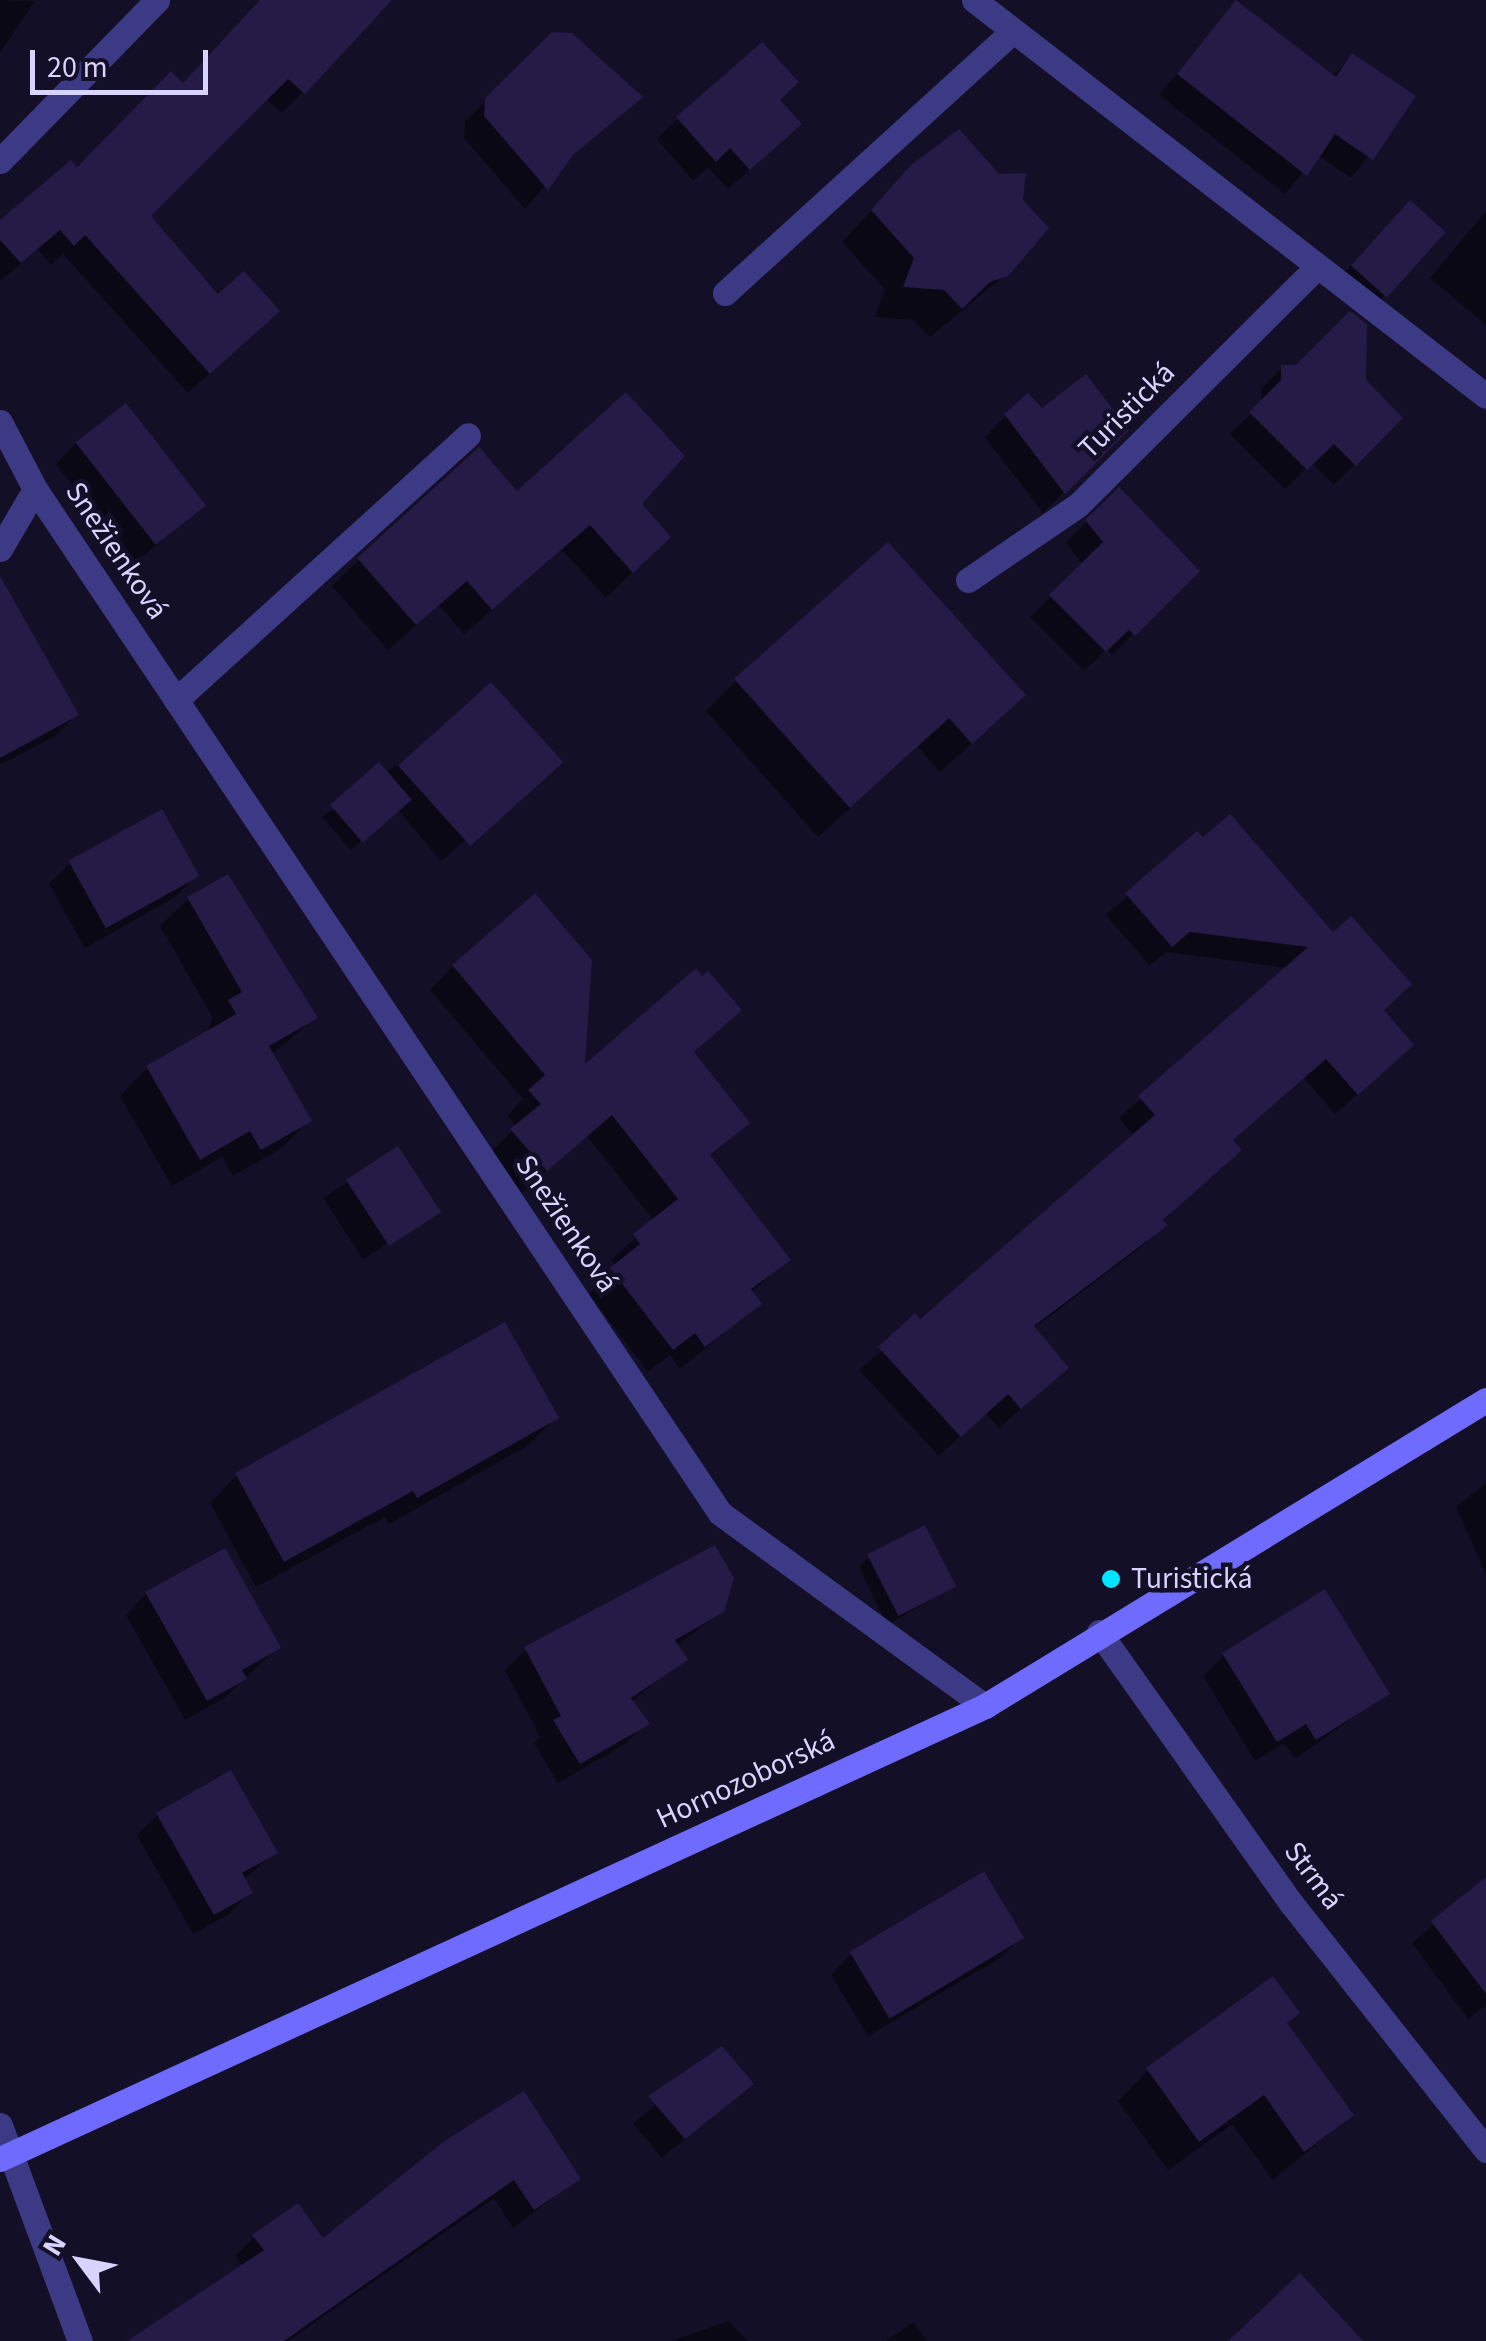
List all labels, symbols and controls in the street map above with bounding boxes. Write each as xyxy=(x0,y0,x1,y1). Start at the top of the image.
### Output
scale bar xyxy=(35,30,212,92)
text: 20 m xyxy=(47,46,108,89)
street label: Turistická xyxy=(1071,355,1183,467)
street label: Snežienková xyxy=(57,476,175,626)
street label: Snežienková xyxy=(507,1149,625,1299)
place label: Turistická xyxy=(1131,1561,1253,1597)
marker: Turistická xyxy=(1100,1568,1122,1590)
street label: Hornozoborská xyxy=(651,1723,841,1837)
street label: Strmá xyxy=(1276,1835,1350,1917)
north arrow xyxy=(30,2211,130,2311)
text: N xyxy=(33,2227,76,2264)

